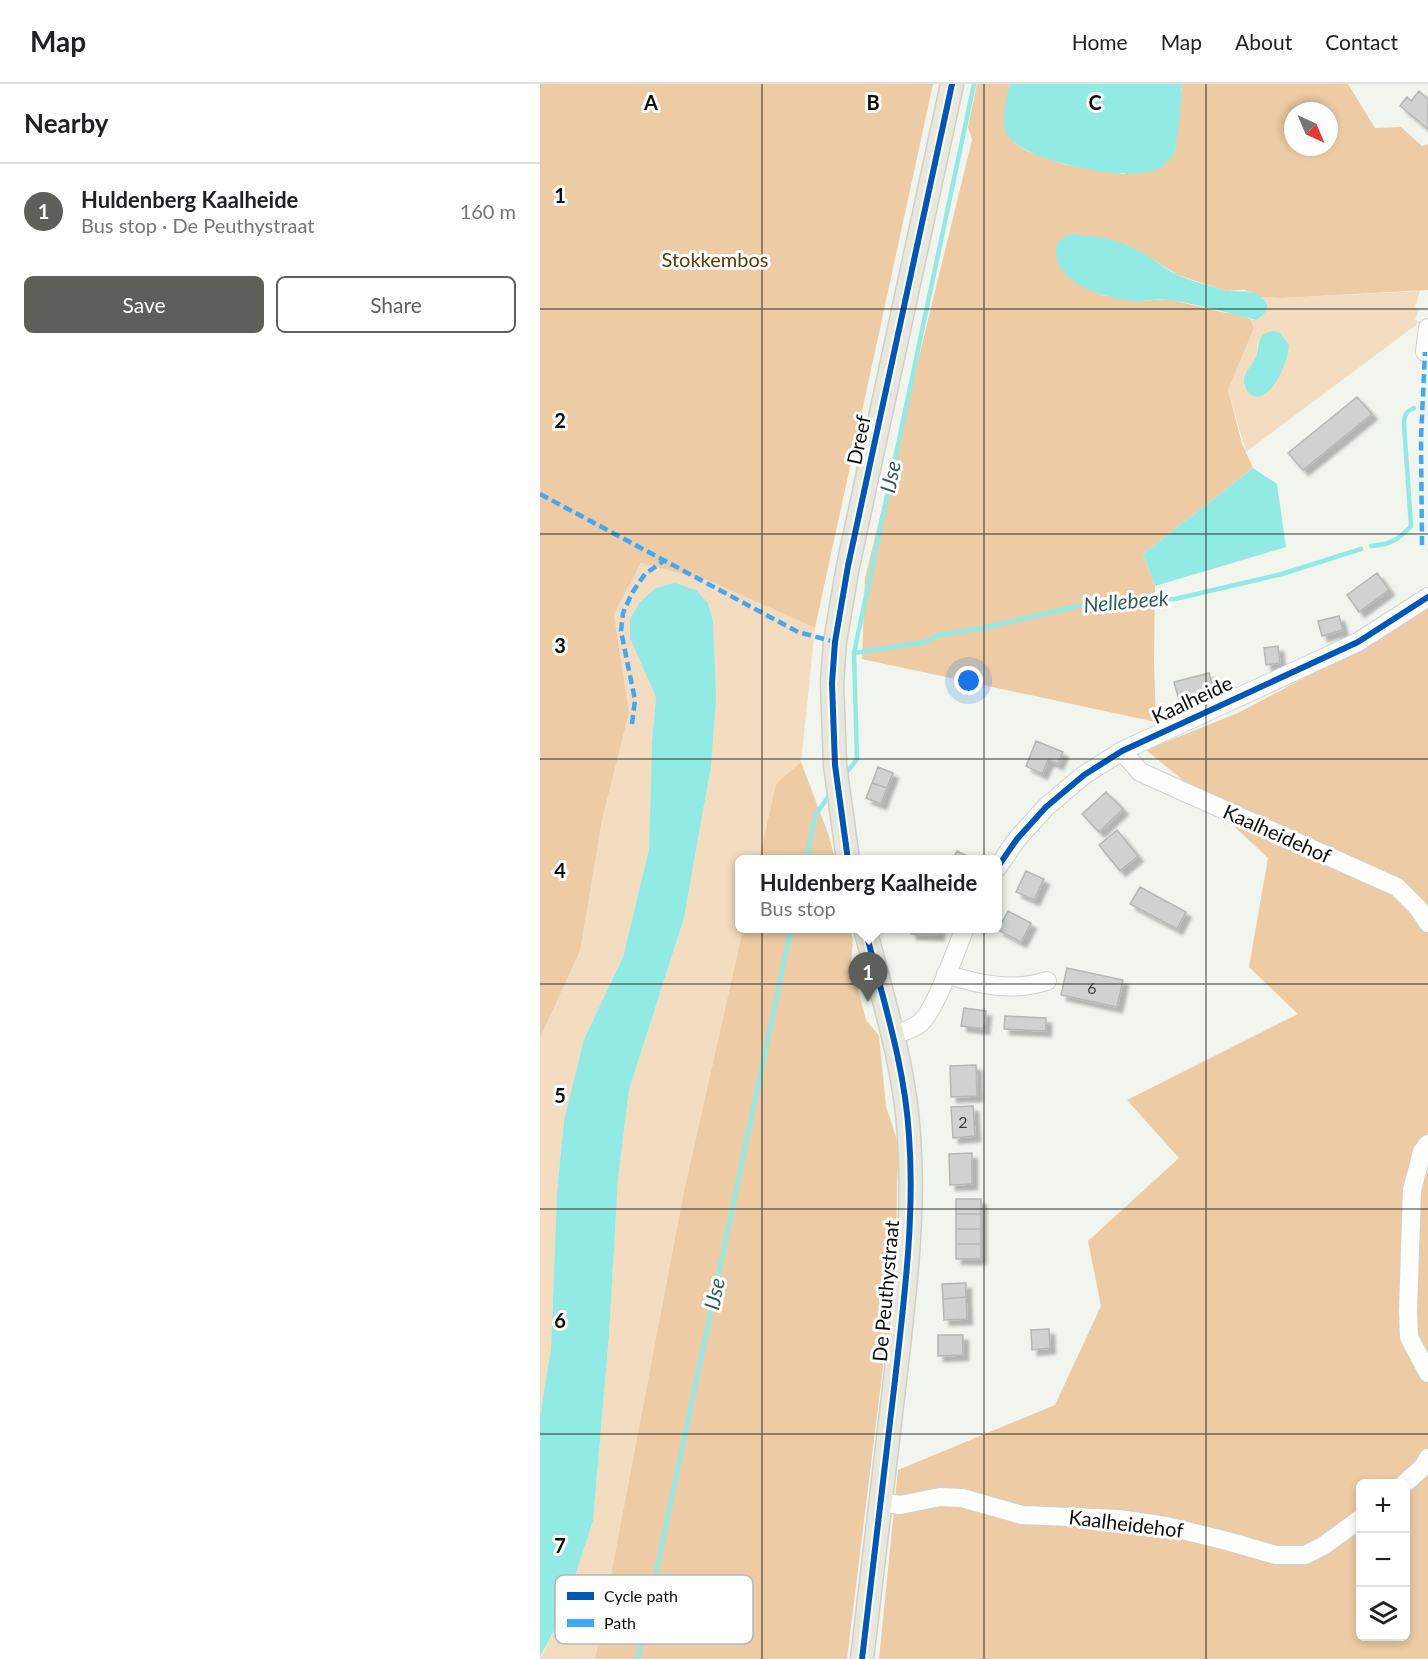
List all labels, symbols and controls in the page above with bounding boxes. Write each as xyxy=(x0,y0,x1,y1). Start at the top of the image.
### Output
text: Map xyxy=(30,24,86,58)
text: Home xyxy=(1072,29,1128,54)
text: Map xyxy=(1161,29,1202,54)
text: About xyxy=(1235,29,1292,54)
text: Contact xyxy=(1325,29,1398,54)
text: A xyxy=(643,90,658,114)
text: B xyxy=(866,90,880,114)
text: C xyxy=(1088,90,1102,114)
north arrow xyxy=(1284,102,1338,156)
text: Nearby xyxy=(24,107,109,139)
text: 1 xyxy=(554,183,566,207)
text: Huldenberg Kaalheide xyxy=(81,186,298,213)
text: 1 xyxy=(38,199,49,223)
text: 160 m xyxy=(460,199,516,223)
text: Bus stop · De Peuthystraat xyxy=(81,213,314,237)
park label: Stokkembos xyxy=(662,247,768,271)
button: Save xyxy=(24,276,264,333)
button: Share xyxy=(276,276,516,333)
text: 2 xyxy=(554,408,566,432)
street label: Dreef xyxy=(841,413,875,467)
water label: IJse xyxy=(874,458,905,495)
water label: Nellebeek xyxy=(1082,584,1170,617)
text: 3 xyxy=(554,633,566,657)
your location xyxy=(954,666,983,695)
street label: Kaalheide xyxy=(1147,670,1236,728)
street label: Kaalheidehof xyxy=(1220,799,1335,868)
popup xyxy=(735,855,1002,933)
text: 4 xyxy=(554,858,566,882)
text: Huldenberg Kaalheide xyxy=(760,869,977,896)
text: Bus stop xyxy=(760,896,836,920)
pin: 1 xyxy=(848,952,888,1002)
house number: 6 xyxy=(1087,978,1097,997)
text: 5 xyxy=(554,1083,566,1107)
house number: 2 xyxy=(958,1112,968,1131)
street label: De Peuthystraat xyxy=(867,1219,903,1363)
water label: IJse xyxy=(698,1275,729,1312)
text: 6 xyxy=(554,1308,566,1332)
map controls xyxy=(1356,1479,1410,1641)
button: + xyxy=(1356,1479,1410,1533)
street label: Kaalheidehof xyxy=(1067,1504,1185,1542)
text: 7 xyxy=(554,1533,566,1557)
button: − xyxy=(1356,1533,1410,1587)
legend xyxy=(555,1575,753,1644)
text: Cycle path xyxy=(604,1586,678,1605)
button: layers xyxy=(1356,1587,1410,1641)
text: Path xyxy=(604,1613,636,1632)

